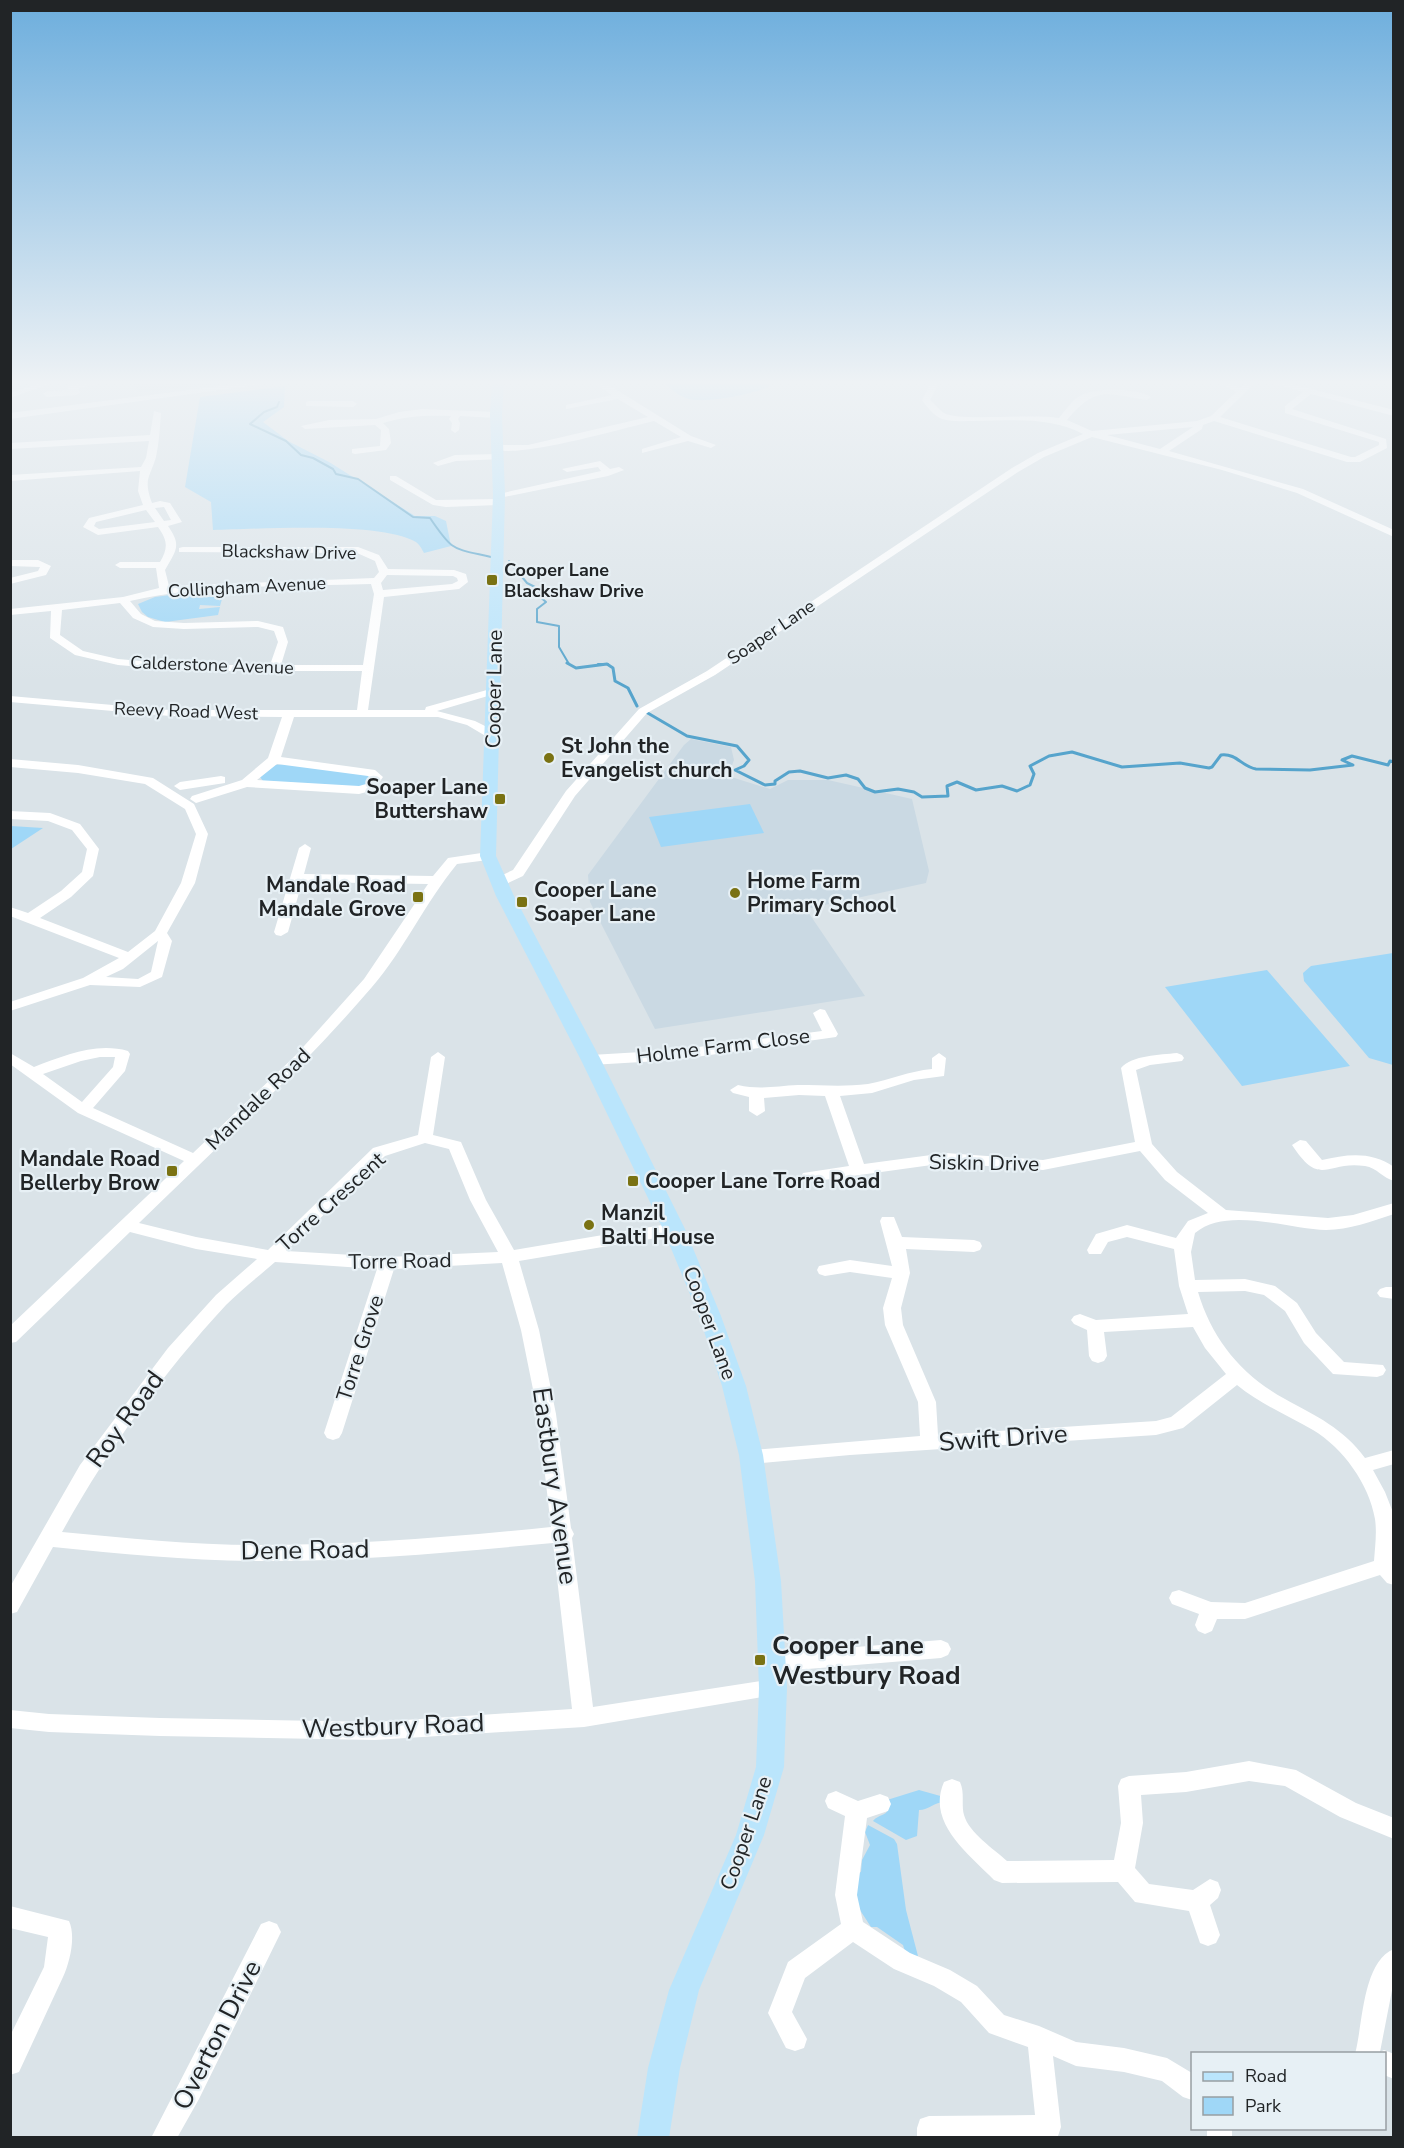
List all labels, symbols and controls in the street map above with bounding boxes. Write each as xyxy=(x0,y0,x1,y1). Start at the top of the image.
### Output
street label: Blackshaw Drive xyxy=(221,539,357,565)
place label: Cooper Lane Blackshaw Drive xyxy=(504,558,644,603)
street label: Collingham Avenue xyxy=(167,571,327,603)
marker: Cooper Lane Blackshaw Drive xyxy=(485,573,499,587)
street label: Soaper Lane xyxy=(722,594,820,670)
street label: Cooper Lane xyxy=(479,629,509,749)
street label: Calderstone Avenue xyxy=(130,650,294,680)
street label: Reevy Road West xyxy=(114,696,259,726)
place label: St John the Evangelist church xyxy=(561,732,733,784)
marker: St John the Evangelist church xyxy=(542,751,556,765)
place label: Soaper Lane Buttershaw xyxy=(366,773,488,825)
marker: Soaper Lane Buttershaw xyxy=(493,792,507,806)
place label: Home Farm Primary School xyxy=(747,867,896,919)
place label: Mandale Road Mandale Grove xyxy=(259,871,406,923)
place label: Cooper Lane Soaper Lane xyxy=(534,876,657,928)
marker: Home Farm Primary School xyxy=(728,886,742,900)
marker: Mandale Road Mandale Grove xyxy=(411,890,425,904)
marker: Cooper Lane Soaper Lane xyxy=(515,895,529,909)
street label: Holme Farm Close xyxy=(635,1021,811,1071)
street label: Mandale Road xyxy=(199,1042,317,1156)
place label: Mandale Road Bellerby Brow xyxy=(20,1145,160,1197)
street label: Torre Crescent xyxy=(271,1145,392,1258)
street label: Siskin Drive xyxy=(929,1148,1039,1178)
marker: Mandale Road Bellerby Brow xyxy=(165,1164,179,1178)
place label: Cooper Lane Torre Road xyxy=(645,1167,880,1195)
marker: Cooper Lane Torre Road xyxy=(626,1174,640,1188)
place label: Manzil Balti House xyxy=(601,1199,715,1251)
marker: Manzil Balti House xyxy=(582,1218,596,1232)
street label: Torre Road xyxy=(348,1246,452,1276)
street label: Cooper Lane xyxy=(677,1262,743,1384)
street label: Torre Grove xyxy=(330,1291,390,1405)
street label: Roy Road xyxy=(78,1363,172,1475)
street label: Eastbury Avenue xyxy=(524,1385,586,1587)
street label: Swift Drive xyxy=(937,1416,1069,1460)
street label: Dene Road xyxy=(240,1531,370,1569)
place label: Cooper Lane Westbury Road xyxy=(772,1628,961,1693)
marker: Cooper Lane Westbury Road xyxy=(753,1653,767,1667)
street label: Westbury Road xyxy=(301,1705,485,1747)
street label: Cooper Lane xyxy=(713,1772,779,1894)
street label: Overton Drive xyxy=(164,1954,270,2116)
legend xyxy=(1191,2052,1386,2130)
text: Road xyxy=(1245,2064,1287,2088)
text: Park xyxy=(1245,2094,1282,2118)

